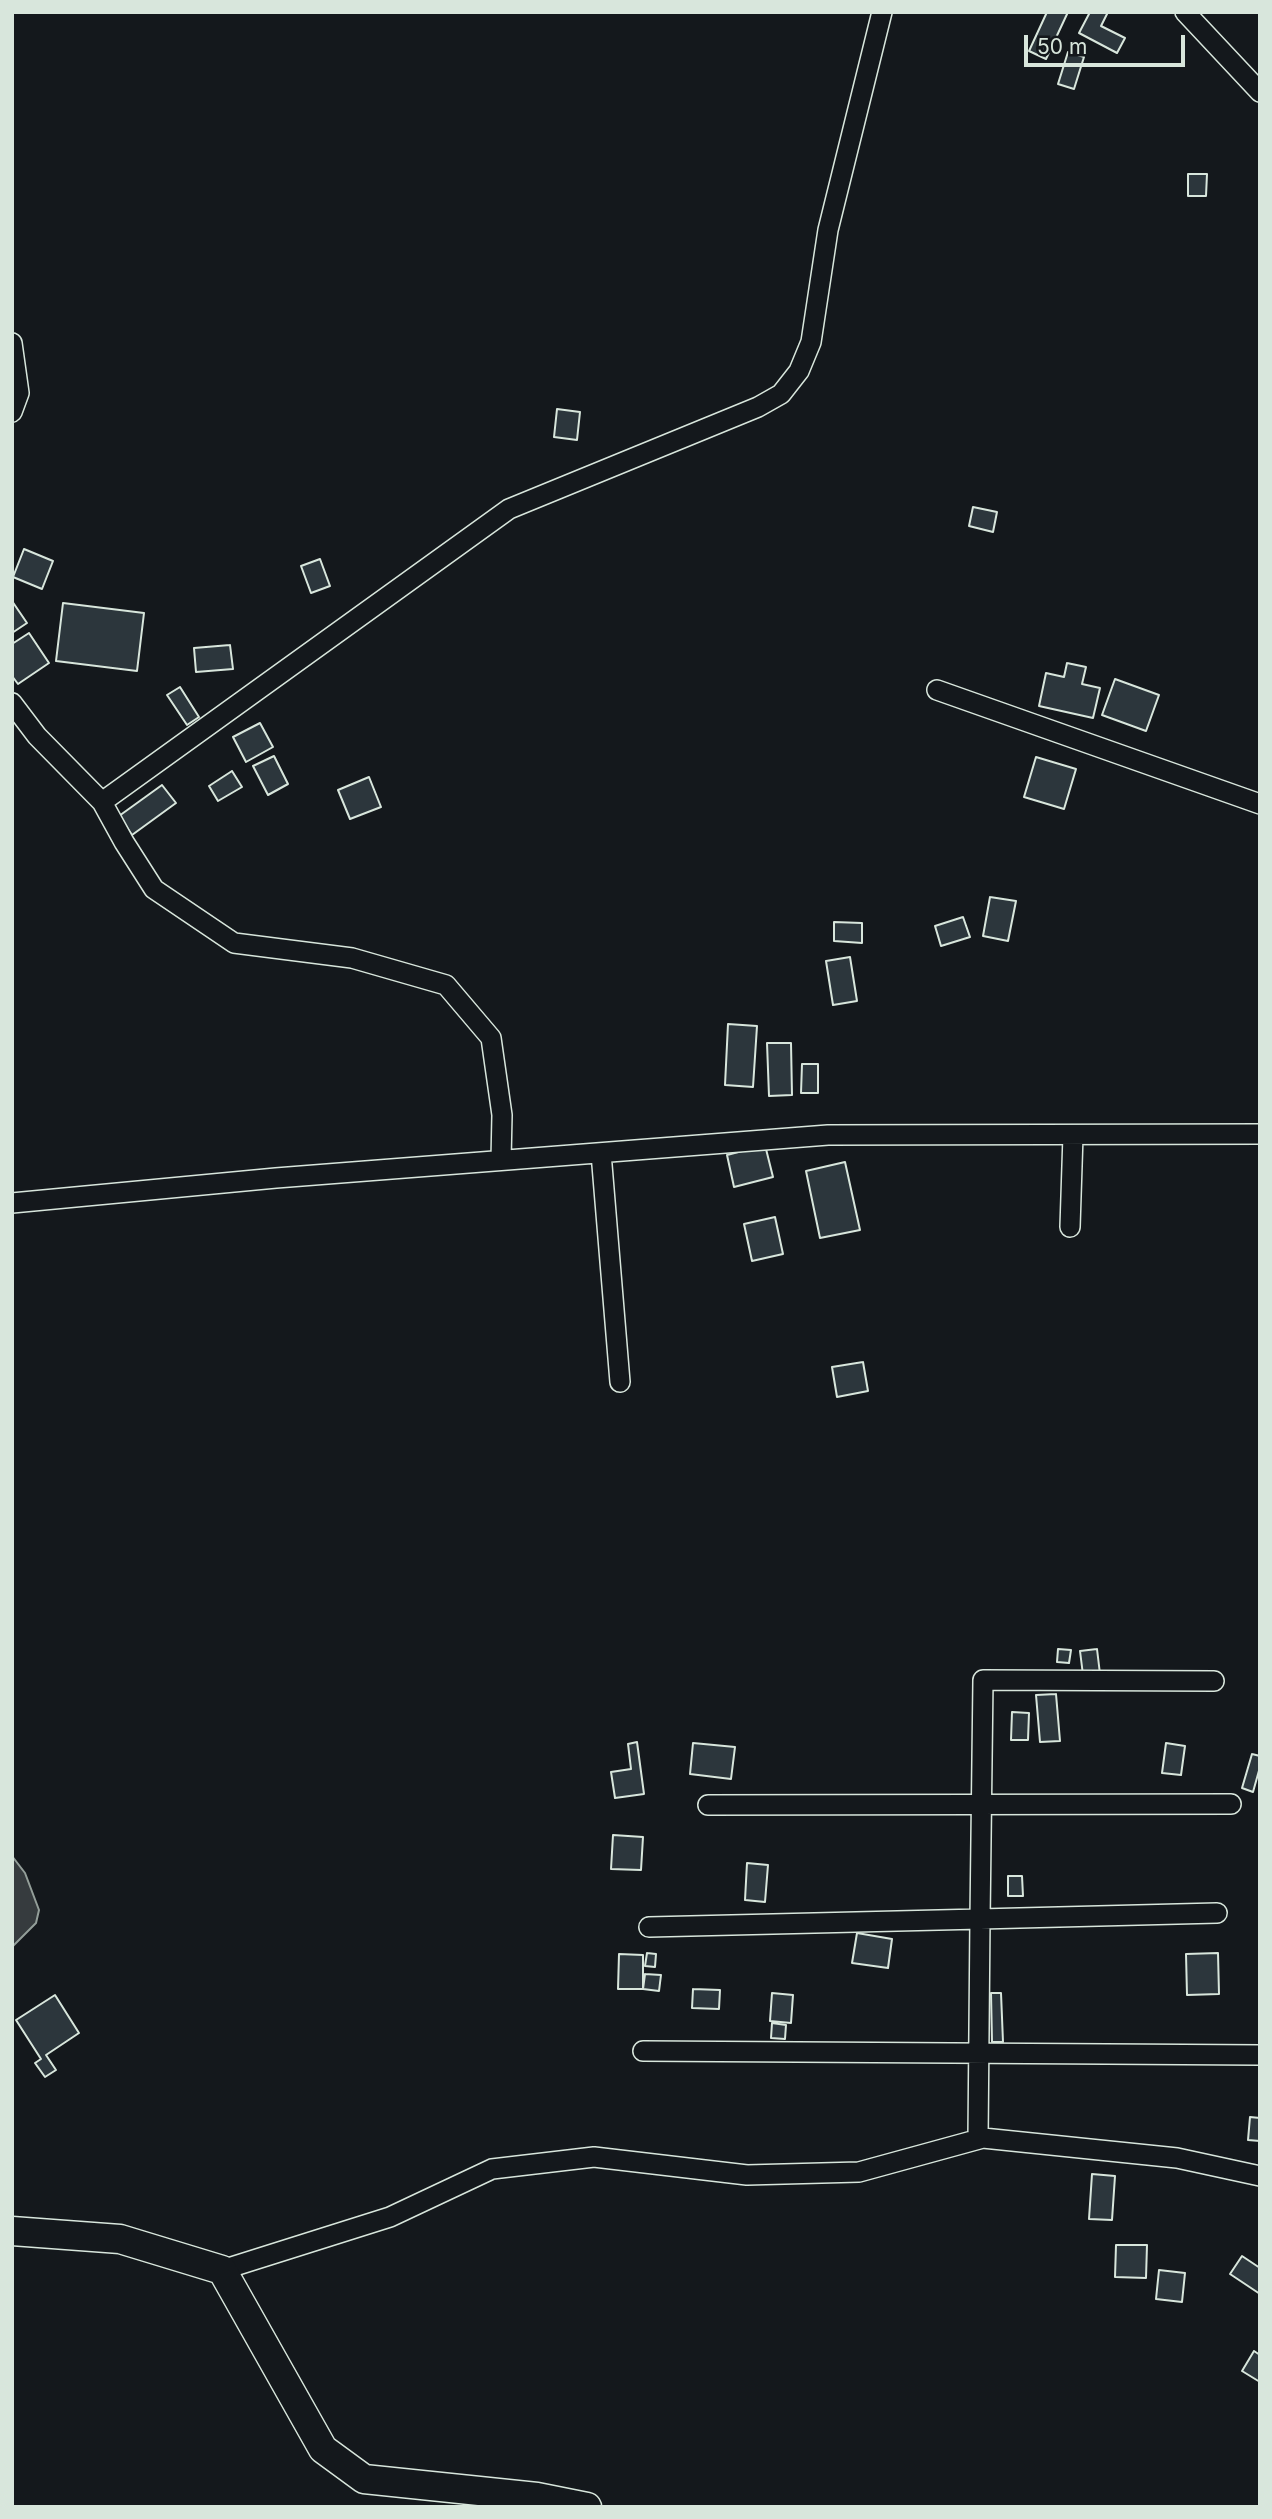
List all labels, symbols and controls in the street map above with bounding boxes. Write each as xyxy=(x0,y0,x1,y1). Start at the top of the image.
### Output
scale bar xyxy=(1027,21,1188,65)
text: 50 m xyxy=(1037,34,1087,59)

